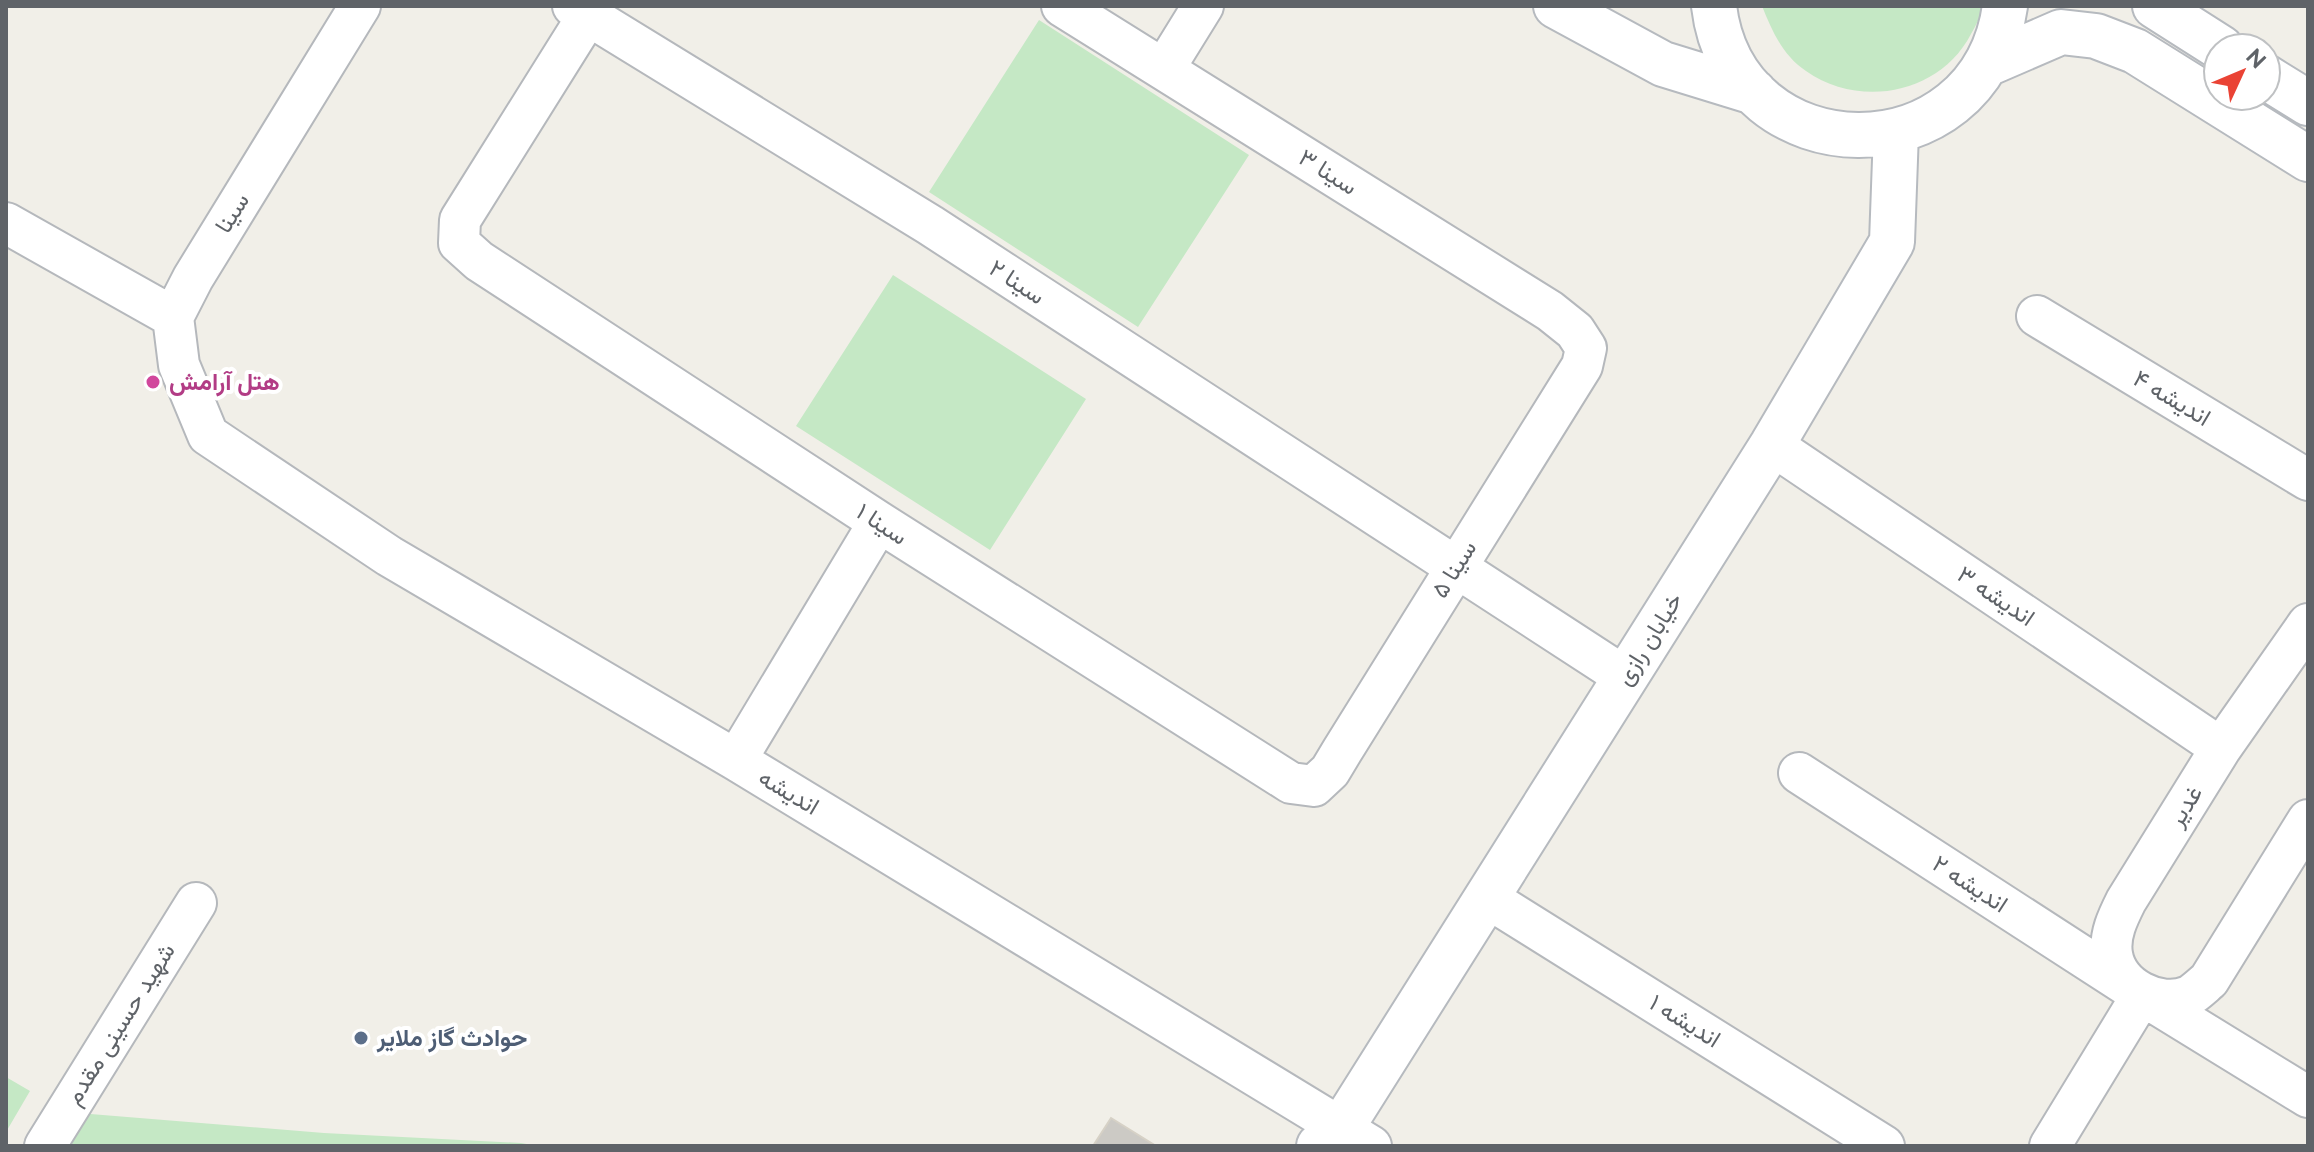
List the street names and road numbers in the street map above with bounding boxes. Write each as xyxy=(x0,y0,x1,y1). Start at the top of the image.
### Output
street label: سینا ۳ xyxy=(1293,142,1363,201)
street label: سینا xyxy=(208,187,255,238)
street label: سینا ۲ xyxy=(984,253,1051,310)
street label: اندیشه ۴ xyxy=(2128,363,2216,432)
street label: سینا ۱ xyxy=(851,496,913,551)
street label: سینا ۵ xyxy=(1425,535,1482,603)
street label: اندیشه ۳ xyxy=(1952,559,2041,632)
street label: خیابان رازی xyxy=(1609,587,1689,691)
street label: اندیشه xyxy=(754,762,825,821)
street label: غدیر xyxy=(2160,780,2209,833)
street label: اندیشه ۲ xyxy=(1927,849,2013,919)
street label: شهید حسینی مقدم xyxy=(58,938,183,1111)
street label: اندیشه ۱ xyxy=(1644,988,1726,1054)

